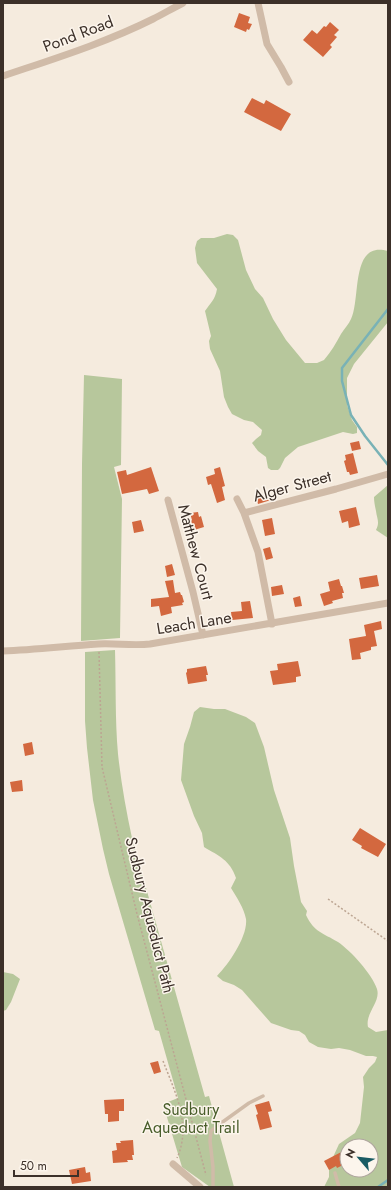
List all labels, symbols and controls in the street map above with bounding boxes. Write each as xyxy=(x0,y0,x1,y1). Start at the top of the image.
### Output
street label: Pond Road xyxy=(39,10,117,58)
street label: Alger Street xyxy=(250,464,334,507)
street label: Matthew Court xyxy=(172,502,220,602)
street label: Leach Lane xyxy=(155,606,233,640)
street label: Sudbury Aqueduct Path xyxy=(119,835,181,995)
park label: Sudbury Aqueduct Trail xyxy=(142,1098,240,1139)
north arrow xyxy=(339,1138,379,1178)
text: N xyxy=(341,1146,359,1161)
scale bar xyxy=(14,1152,78,1178)
text: 50 m xyxy=(20,1157,47,1175)

